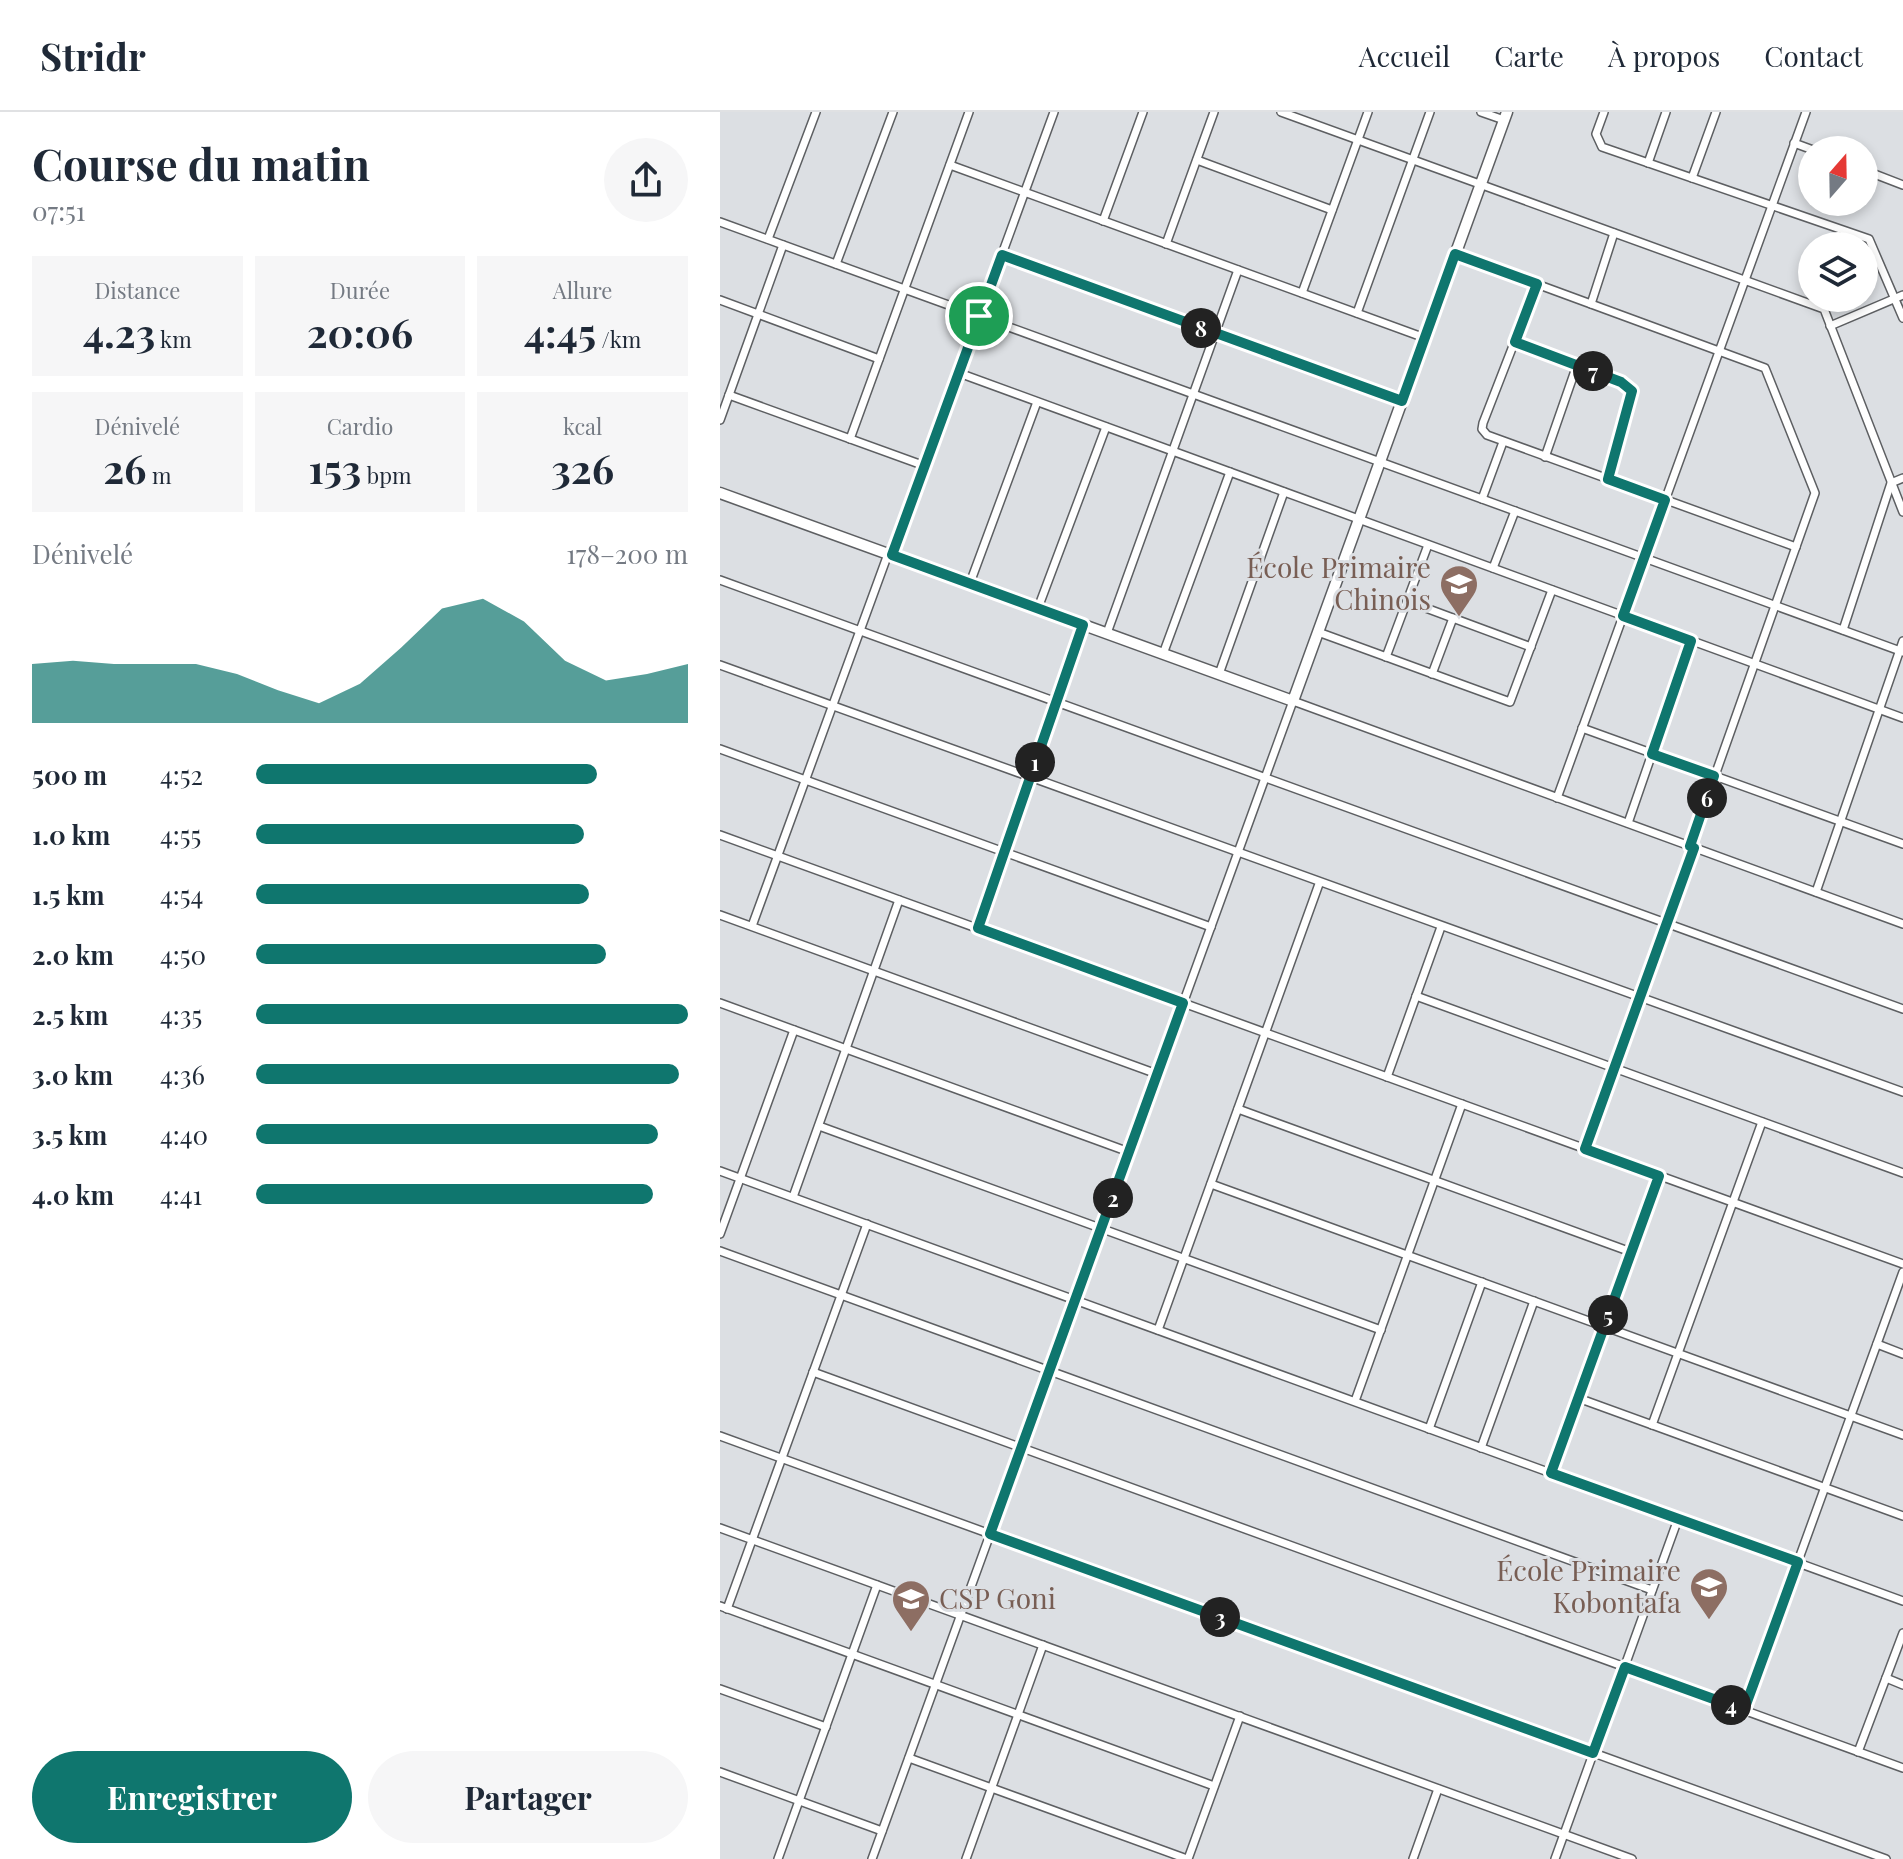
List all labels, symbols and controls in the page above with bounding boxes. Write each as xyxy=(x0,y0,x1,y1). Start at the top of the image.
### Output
text: Stridr xyxy=(40,30,146,81)
text: Accueil xyxy=(1359,37,1450,74)
text: Carte xyxy=(1494,37,1564,74)
text: À propos xyxy=(1608,37,1720,74)
text: Contact xyxy=(1764,37,1863,74)
text: Course du matin xyxy=(32,133,370,192)
north arrow xyxy=(1798,136,1878,216)
map controls xyxy=(1798,136,1878,312)
button: share xyxy=(604,138,688,222)
text: 07:51 xyxy=(32,193,85,228)
button: layers xyxy=(1798,232,1878,312)
text: Distance xyxy=(94,275,180,305)
text: Durée xyxy=(330,275,390,305)
text: Allure xyxy=(553,275,613,305)
pin xyxy=(945,282,1013,350)
icon: arrive xyxy=(957,294,1001,338)
text: 4.23 xyxy=(83,305,155,358)
text: 20:06 xyxy=(307,305,413,358)
text: 4:45 xyxy=(524,305,596,358)
pin: 8 xyxy=(1181,308,1221,348)
text: 8 xyxy=(1195,313,1207,343)
text: km xyxy=(155,324,192,354)
text: /km xyxy=(596,324,641,354)
pin: 7 xyxy=(1573,351,1613,391)
text: 7 xyxy=(1588,356,1598,386)
text: Dénivelé xyxy=(95,411,180,441)
text: Cardio xyxy=(327,411,393,441)
text: kcal xyxy=(563,411,602,441)
text: 26 xyxy=(103,441,147,494)
text: 153 xyxy=(309,441,361,494)
text: 326 xyxy=(551,441,614,494)
text: m xyxy=(147,460,172,490)
text: bpm xyxy=(361,460,411,490)
text: Dénivelé xyxy=(32,536,133,571)
text: 178–200 m xyxy=(566,536,688,571)
place label: École Primaire Chinois xyxy=(1246,548,1431,617)
school or university icon: École Primaire Chinois xyxy=(1438,563,1480,618)
pin: 1 xyxy=(1015,742,1055,782)
text: 1 xyxy=(1031,747,1039,777)
text: 500 m xyxy=(32,757,107,792)
text: 4:52 xyxy=(160,757,203,792)
pin: 6 xyxy=(1687,778,1727,818)
text: 6 xyxy=(1701,783,1713,813)
text: 1.0 km xyxy=(32,817,110,852)
text: 4:55 xyxy=(160,817,201,852)
text: 1.5 km xyxy=(32,877,105,912)
text: 4:54 xyxy=(160,877,203,912)
text: 2.0 km xyxy=(32,937,114,972)
text: 4:50 xyxy=(160,937,206,972)
text: 2.5 km xyxy=(32,997,108,1032)
text: 4:35 xyxy=(160,997,202,1032)
text: 3.0 km xyxy=(32,1057,113,1092)
text: 4:36 xyxy=(160,1057,205,1092)
text: 3.5 km xyxy=(32,1117,107,1152)
text: 4:40 xyxy=(160,1117,208,1152)
text: 4.0 km xyxy=(32,1177,114,1212)
text: 4:41 xyxy=(160,1177,202,1212)
pin: 2 xyxy=(1093,1178,1133,1218)
text: 2 xyxy=(1107,1183,1119,1213)
pin: 5 xyxy=(1588,1295,1628,1335)
text: 5 xyxy=(1603,1300,1613,1330)
place label: École Primaire Kobontafa xyxy=(1496,1551,1681,1620)
school or university icon: École Primaire Kobontafa xyxy=(1688,1566,1730,1621)
school or university icon: CSP Goni xyxy=(890,1578,932,1633)
place label: CSP Goni xyxy=(939,1579,1056,1616)
pin: 3 xyxy=(1200,1597,1240,1637)
text: 3 xyxy=(1215,1602,1225,1632)
pin: 4 xyxy=(1711,1685,1751,1725)
text: 4 xyxy=(1725,1690,1737,1720)
button: Enregistrer xyxy=(32,1751,352,1843)
button: Partager xyxy=(368,1751,688,1843)

